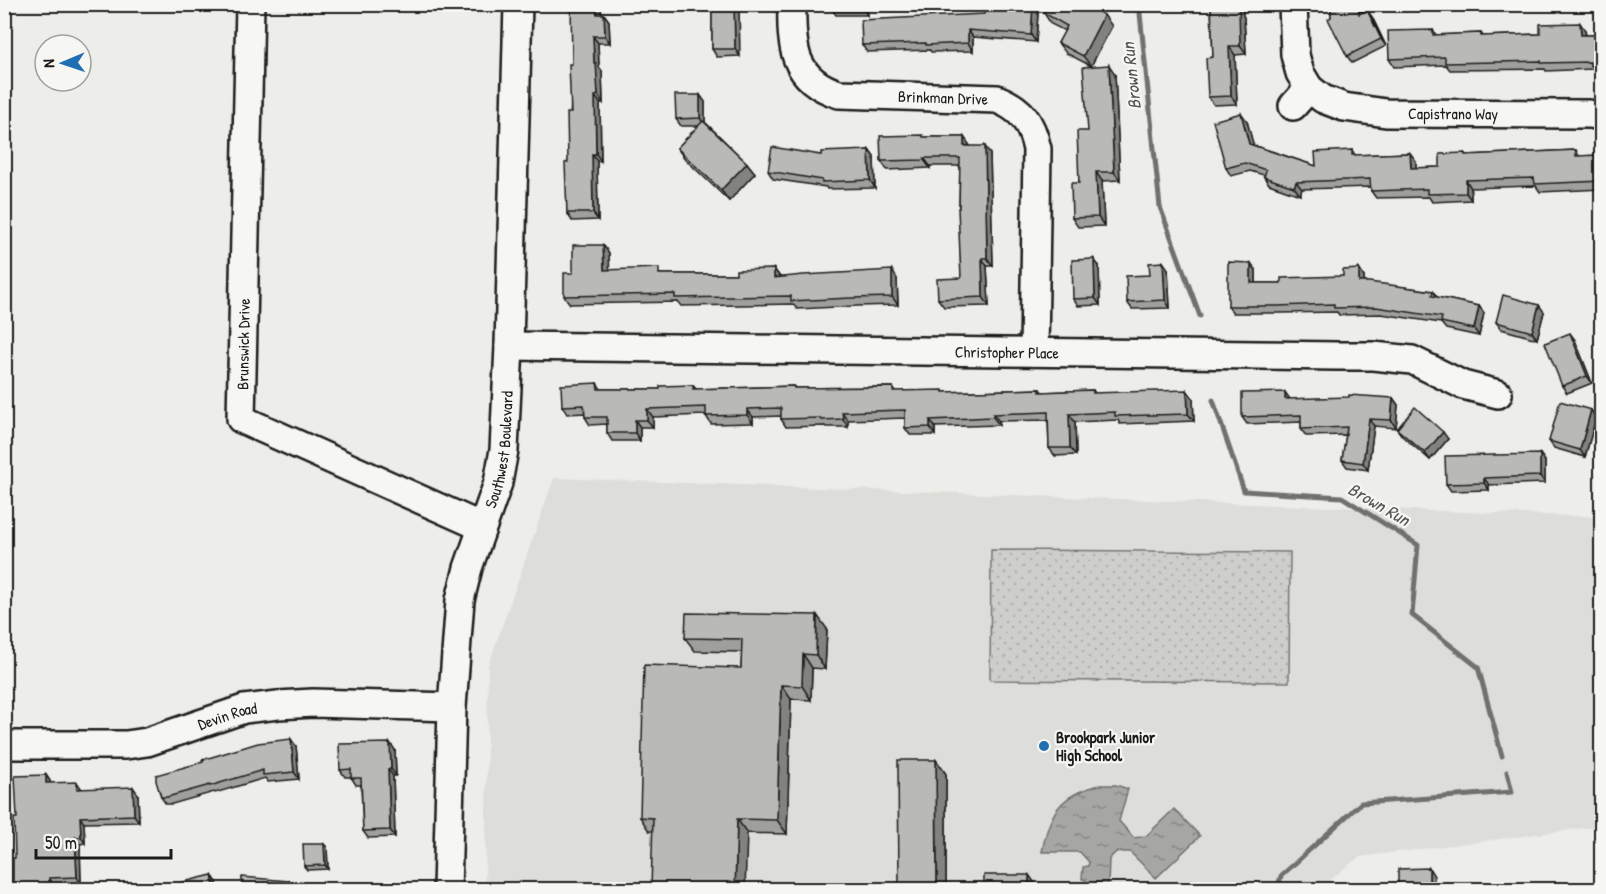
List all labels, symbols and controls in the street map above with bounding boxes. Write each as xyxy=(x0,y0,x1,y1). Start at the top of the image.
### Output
north arrow xyxy=(33,33,93,93)
water label: Brown Run xyxy=(1115,39,1147,111)
text: N xyxy=(37,58,59,68)
street label: Brinkman Drive xyxy=(898,85,989,110)
street label: Capistrano Way xyxy=(1408,102,1498,125)
street label: Brunswick Drive xyxy=(231,297,255,390)
street label: Christopher Place xyxy=(955,340,1060,364)
street label: Southwest Boulevard xyxy=(479,390,518,511)
water label: Brown Run xyxy=(1344,476,1416,533)
street label: Devin Road xyxy=(195,697,258,735)
place label: Brookpark Junior High School xyxy=(1056,726,1156,767)
marker: Brookpark Junior High School xyxy=(1037,739,1051,753)
scale bar xyxy=(36,822,171,860)
text: 50 m xyxy=(45,830,77,855)

